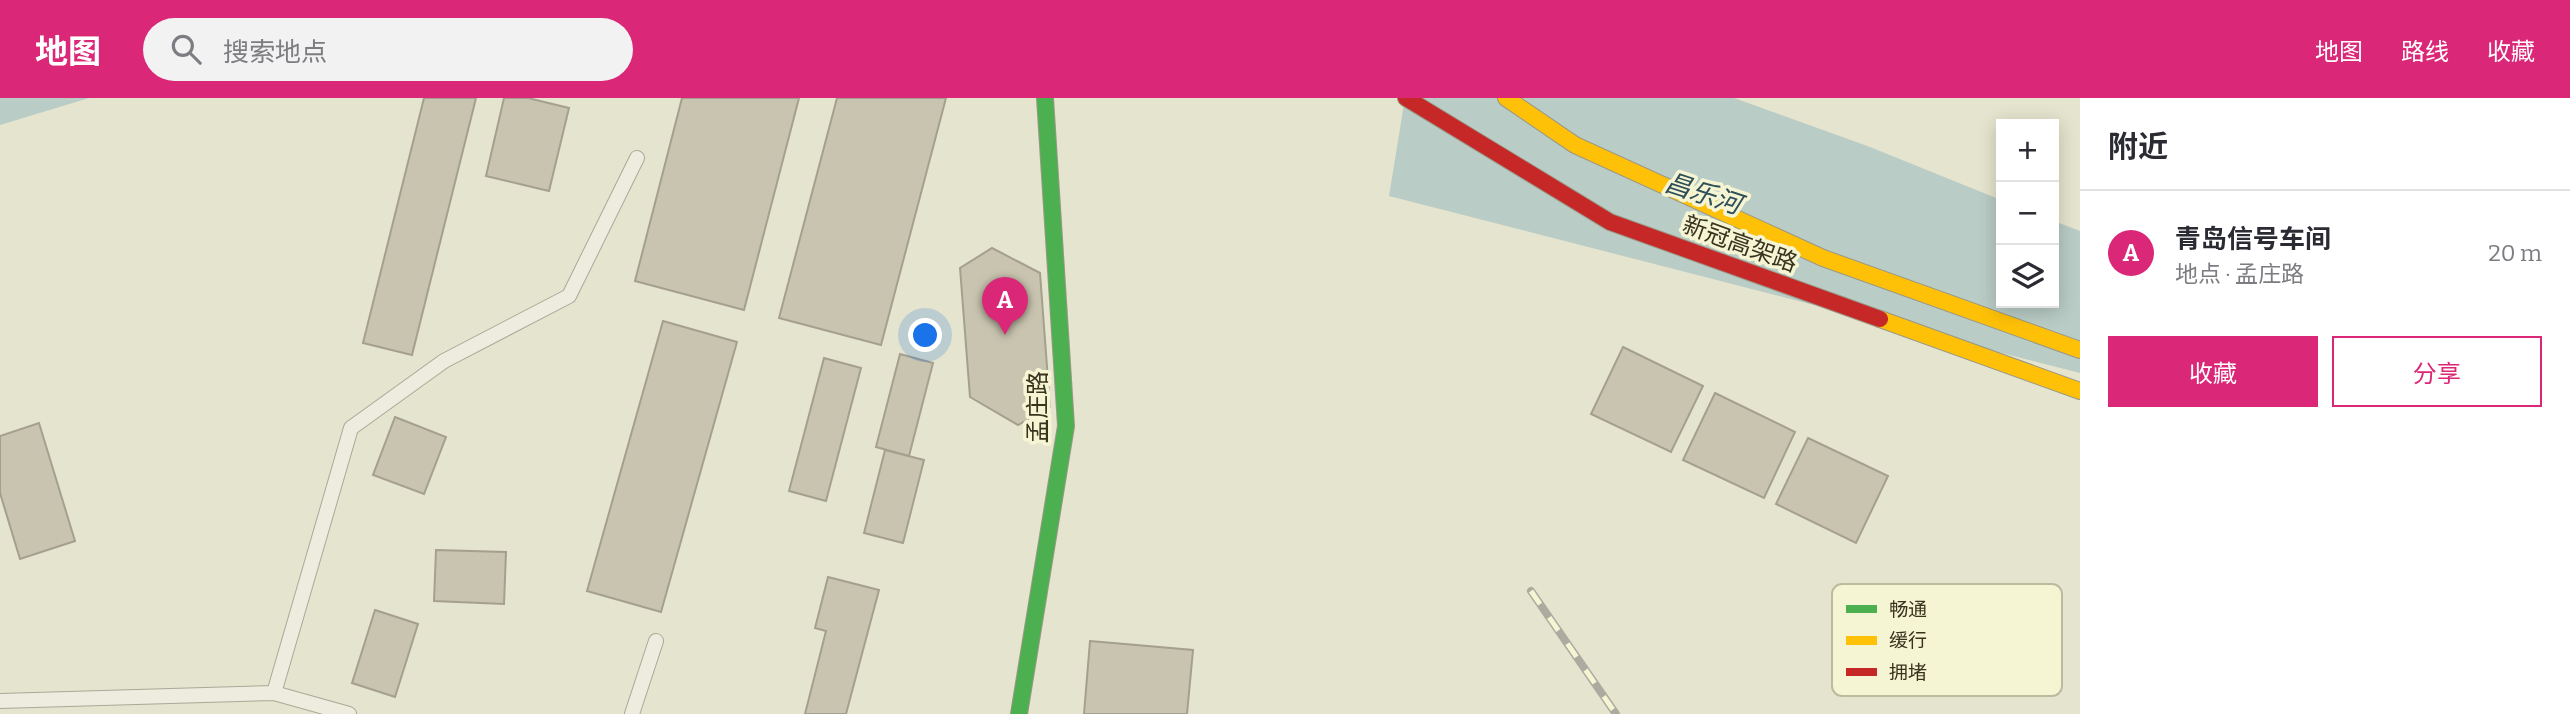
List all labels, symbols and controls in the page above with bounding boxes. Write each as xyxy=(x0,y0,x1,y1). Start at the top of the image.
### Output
search box xyxy=(143,18,633,81)
icon: search xyxy=(167,30,205,68)
text: 地图 xyxy=(35,32,101,72)
text: 搜索地点 xyxy=(223,37,327,68)
text: 地图 xyxy=(2315,38,2363,66)
text: 路线 xyxy=(2401,38,2449,66)
text: 收藏 xyxy=(2487,38,2535,66)
map controls xyxy=(1996,119,2059,308)
button: + xyxy=(1996,119,2059,182)
text: 附近 xyxy=(2108,129,2168,165)
water label: 昌乐河 xyxy=(1661,167,1750,222)
button: − xyxy=(1996,182,2059,245)
street label: 新冠高架路 xyxy=(1679,210,1801,278)
text: 青岛信号车间 xyxy=(2175,224,2331,255)
text: A xyxy=(2123,239,2139,267)
text: 20 m xyxy=(2488,239,2542,267)
button: layers xyxy=(1996,245,2059,308)
text: 地点 · 孟庄路 xyxy=(2175,260,2304,288)
pin: A xyxy=(982,277,1028,335)
your location xyxy=(908,318,942,352)
button: 收藏 xyxy=(2108,336,2318,407)
button: 分享 xyxy=(2332,336,2542,407)
street label: 孟庄路 xyxy=(1024,371,1052,443)
legend xyxy=(1832,584,2062,696)
text: 畅通 xyxy=(1889,598,1927,621)
text: 缓行 xyxy=(1889,629,1927,652)
text: 拥堵 xyxy=(1889,661,1927,684)

